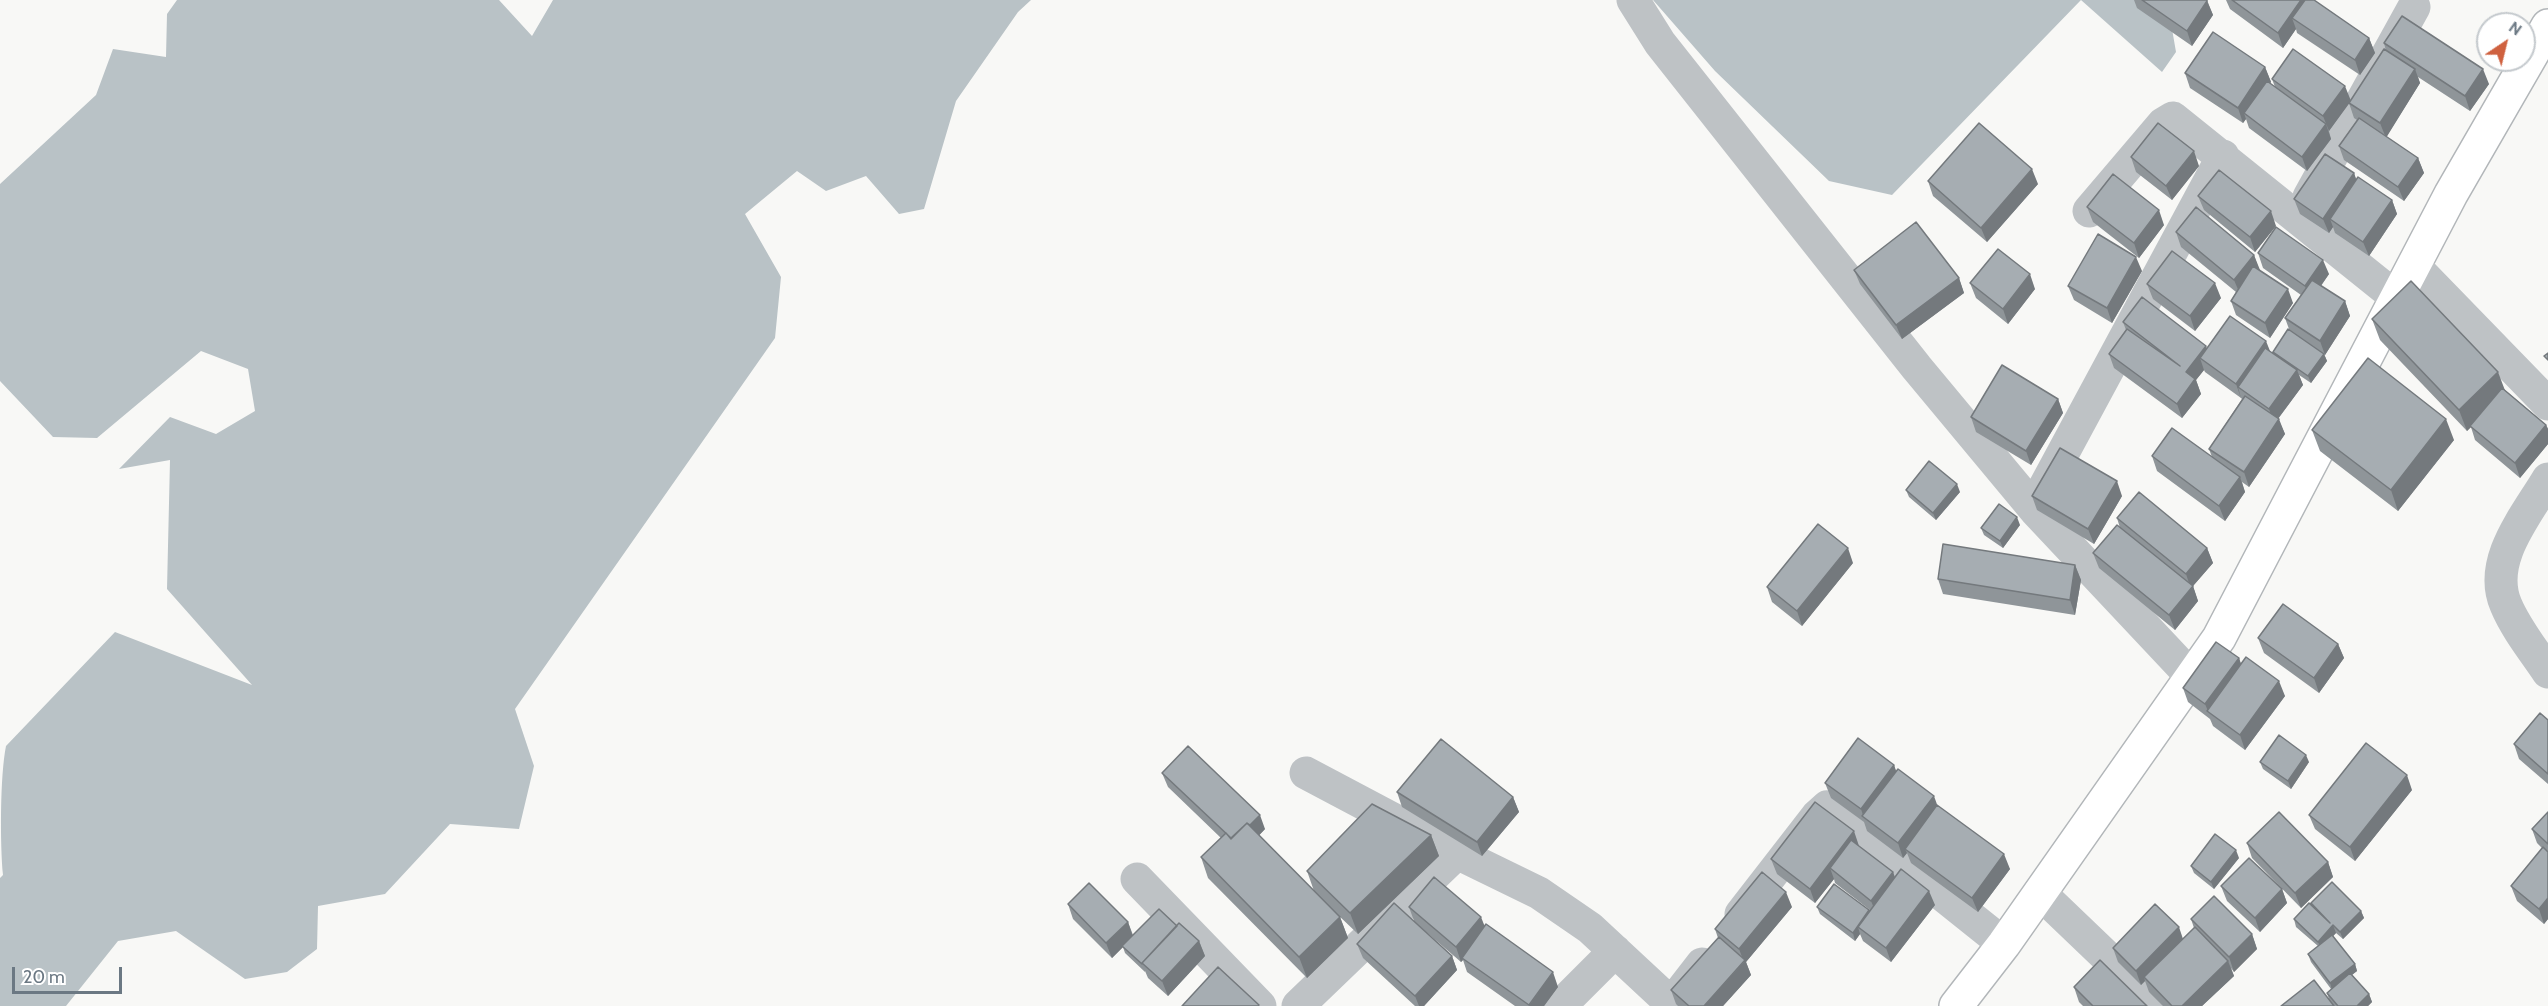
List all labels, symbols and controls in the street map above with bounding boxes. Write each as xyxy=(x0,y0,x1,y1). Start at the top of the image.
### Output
north arrow xyxy=(2476,12,2536,72)
text: N xyxy=(2505,17,2526,40)
scale bar xyxy=(15,955,124,993)
text: 20 m xyxy=(23,966,65,988)

